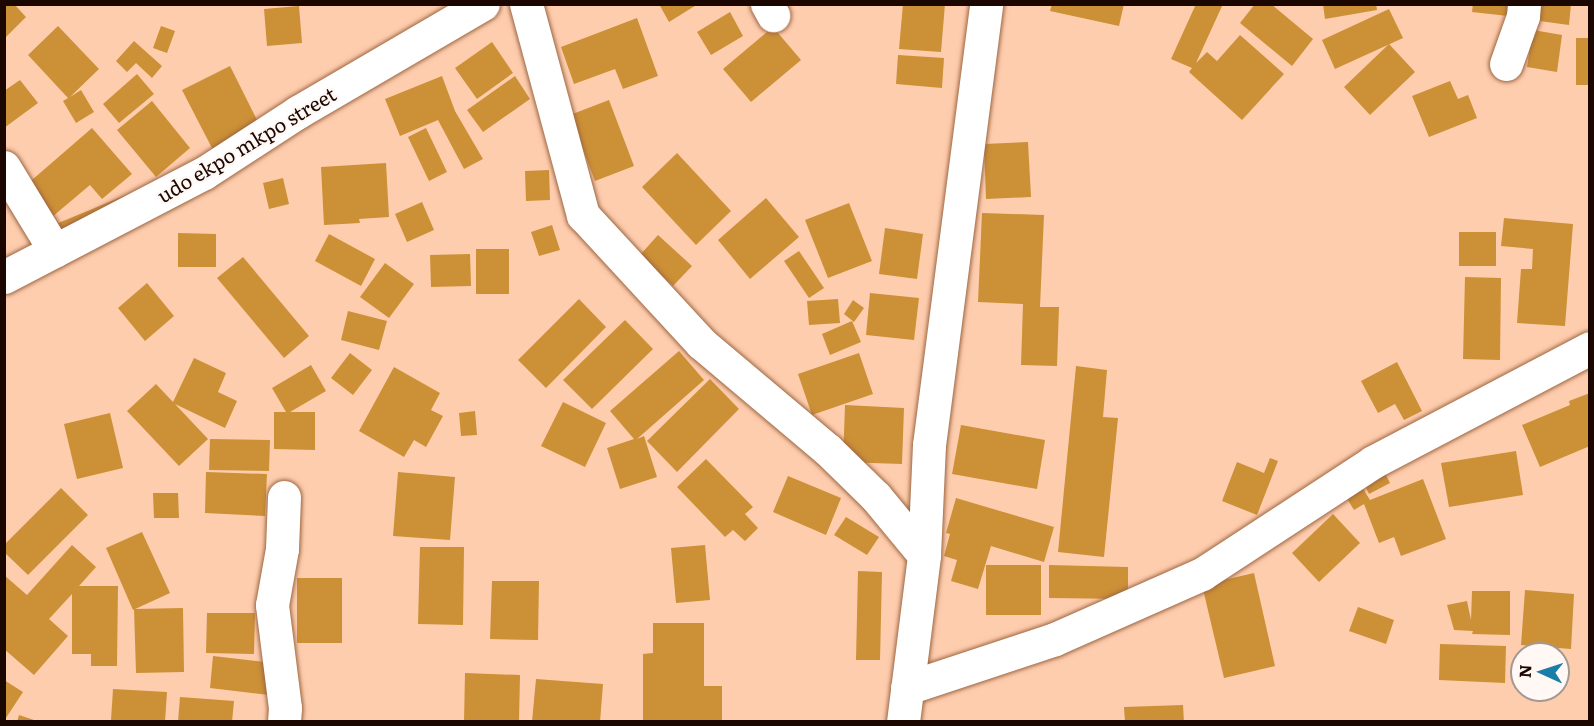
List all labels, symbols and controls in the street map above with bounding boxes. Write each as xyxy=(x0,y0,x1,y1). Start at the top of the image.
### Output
street label: udo ekpo mkpo street xyxy=(152,81,340,207)
north arrow xyxy=(1510,642,1570,702)
text: N xyxy=(1512,664,1536,679)

